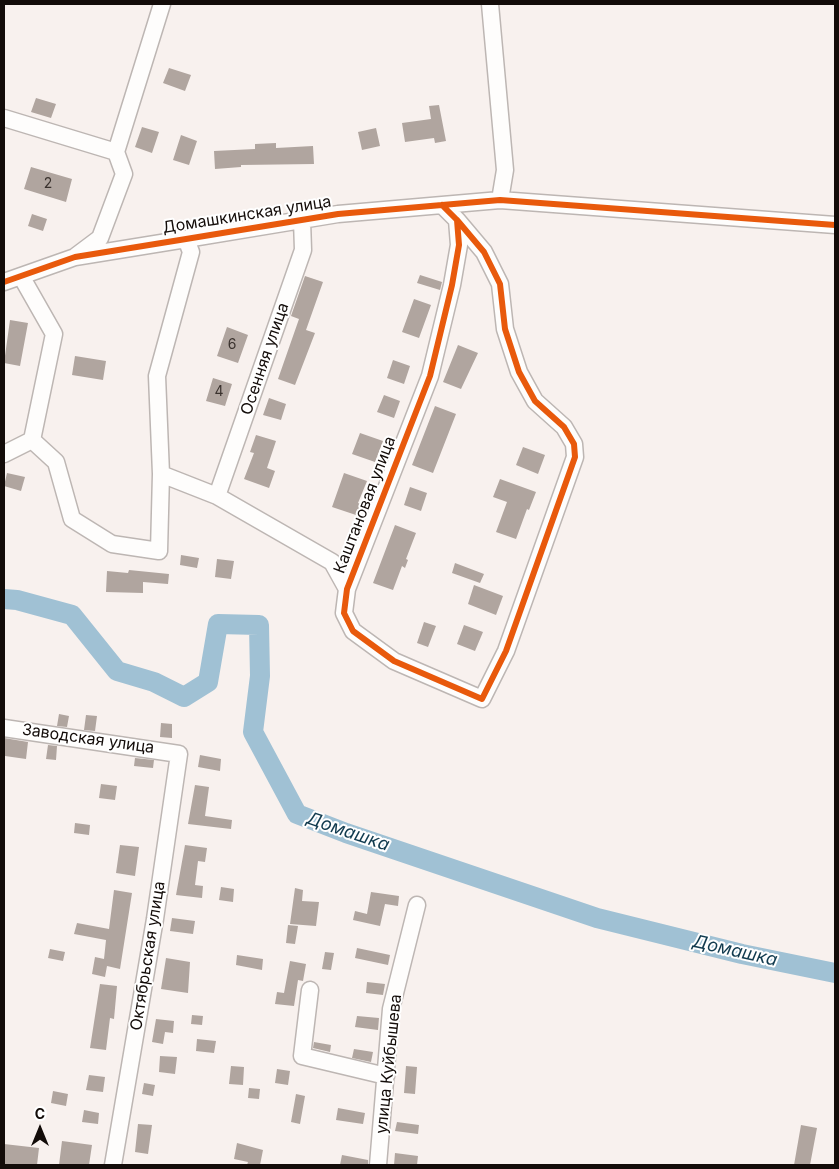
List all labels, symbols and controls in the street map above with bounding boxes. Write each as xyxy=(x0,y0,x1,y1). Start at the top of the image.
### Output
house number: 2 xyxy=(44,176,52,192)
street label: Домашкинская улица xyxy=(161,192,333,238)
street label: Осенняя улица xyxy=(237,300,293,418)
house number: 6 xyxy=(228,337,236,353)
house number: 4 xyxy=(214,384,224,400)
street label: Каштановая улица xyxy=(330,434,400,576)
street label: Заводская улица xyxy=(21,720,155,758)
water label: Домашка xyxy=(304,808,392,856)
street label: Октябрьская улица xyxy=(127,880,169,1032)
water label: Домашка xyxy=(691,931,779,971)
street label: улица Куйбышева xyxy=(372,993,406,1135)
north arrow xyxy=(15,1104,65,1154)
text: С xyxy=(35,1105,45,1122)

